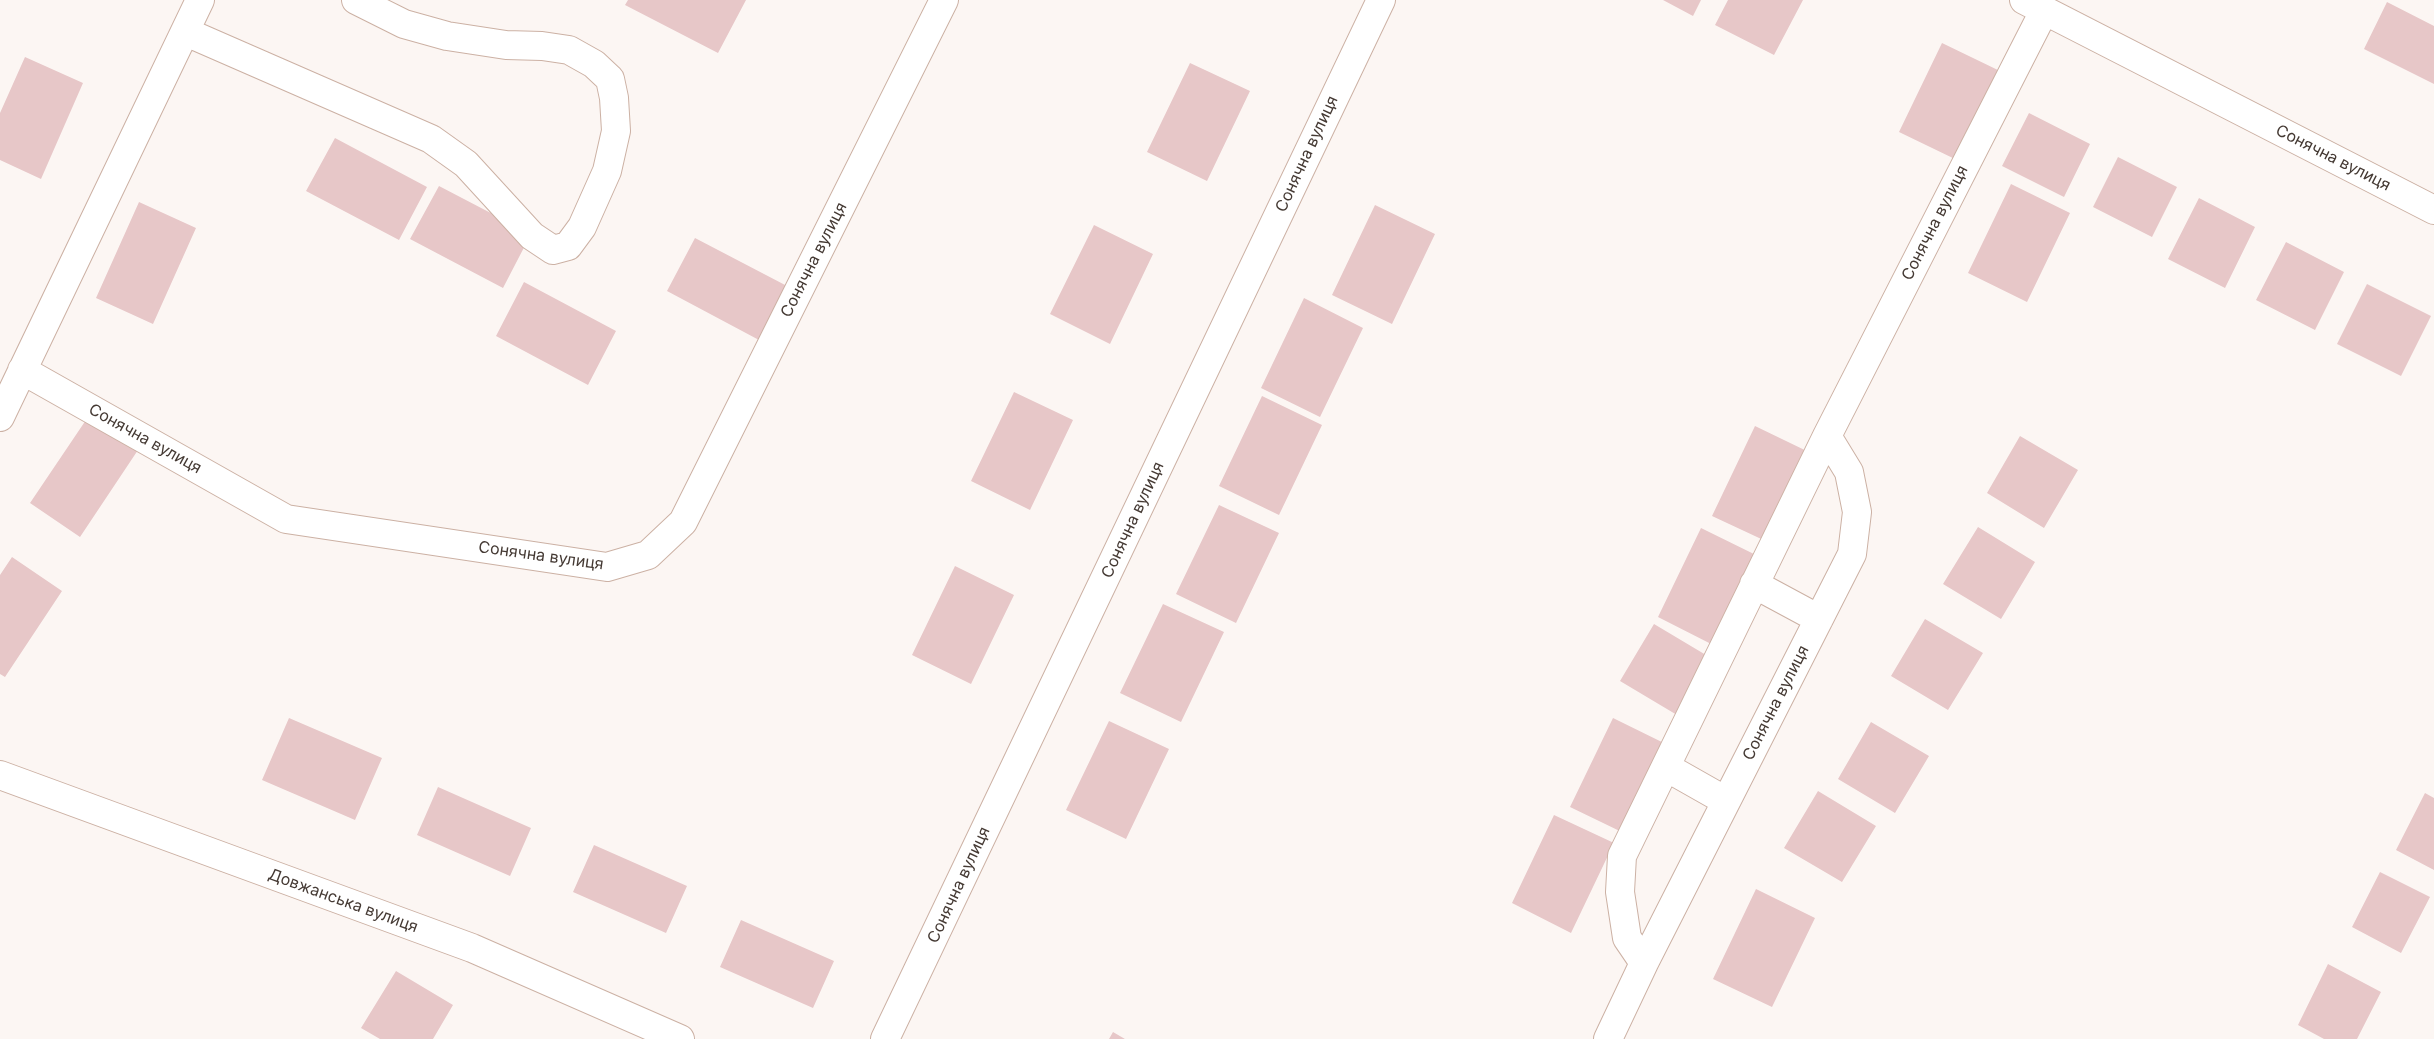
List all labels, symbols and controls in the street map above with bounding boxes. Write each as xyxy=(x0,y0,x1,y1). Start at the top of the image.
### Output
street label: Сонячна вулиця xyxy=(1272,93,1342,215)
street label: Сонячна вулиця xyxy=(2272,121,2394,195)
street label: Сонячна вулиця xyxy=(1898,162,1972,284)
street label: Сонячна вулиця xyxy=(777,199,851,321)
street label: Сонячна вулиця xyxy=(85,400,205,478)
street label: Сонячна вулиця xyxy=(1098,459,1168,581)
street label: Сонячна вулиця xyxy=(477,538,605,574)
street label: Сонячна вулиця xyxy=(1739,642,1813,764)
street label: Сонячна вулиця xyxy=(924,824,994,946)
street label: Довжанська вулиця xyxy=(266,865,420,937)

